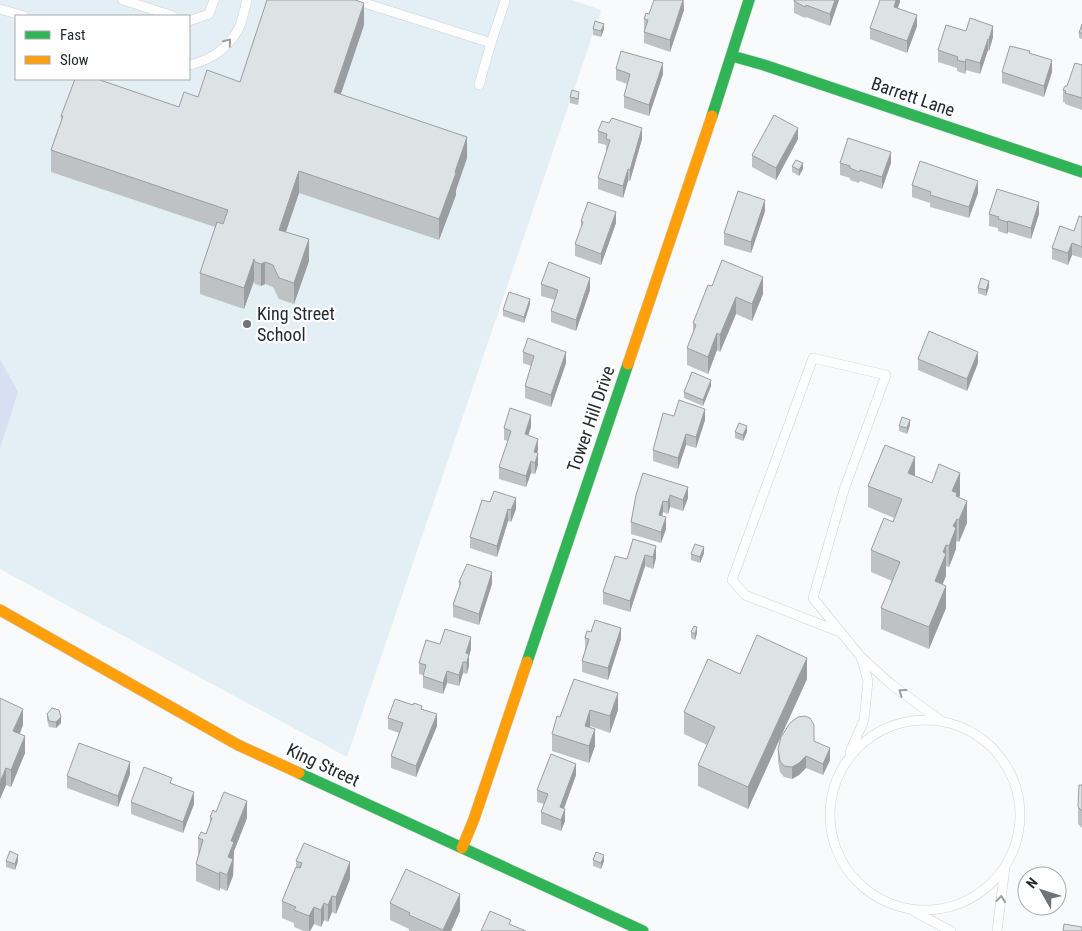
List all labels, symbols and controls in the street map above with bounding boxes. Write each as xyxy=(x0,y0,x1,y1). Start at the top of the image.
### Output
legend xyxy=(15,15,190,80)
text: Fast xyxy=(60,26,85,44)
one-way arrow xyxy=(222,39,230,48)
text: Slow xyxy=(60,51,89,69)
street label: Barrett Lane xyxy=(869,72,958,121)
place label: King Street School xyxy=(257,303,335,345)
marker: King Street School xyxy=(241,318,253,330)
street label: Tower Hill Drive xyxy=(563,363,619,475)
one-way arrow xyxy=(898,689,908,698)
street label: King Street xyxy=(283,739,363,791)
north arrow xyxy=(1017,866,1067,916)
text: N xyxy=(1023,874,1041,891)
one-way arrow xyxy=(995,895,1006,903)

